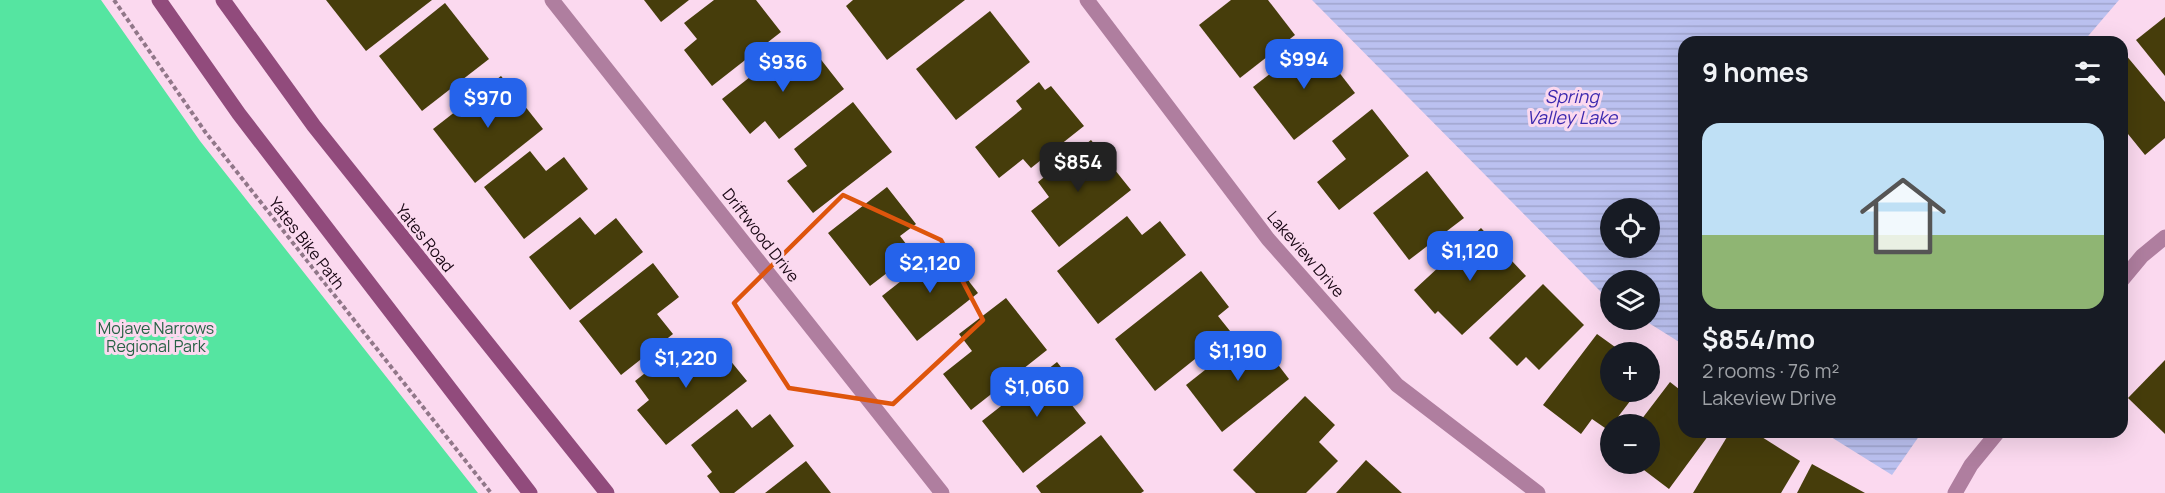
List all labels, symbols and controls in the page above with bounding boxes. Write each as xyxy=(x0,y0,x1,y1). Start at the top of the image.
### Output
pin: $994 xyxy=(1268,39,1340,90)
pin: $936 xyxy=(747,42,819,93)
text: $994 xyxy=(1279,45,1329,72)
text: $936 xyxy=(758,48,808,75)
text: 9 homes xyxy=(1702,54,1809,90)
icon: filters xyxy=(2071,56,2104,89)
pin: $970 xyxy=(452,78,524,129)
text: $970 xyxy=(464,84,512,111)
water label: Spring Valley Lake xyxy=(1527,84,1619,129)
pin: $854 xyxy=(1042,142,1114,193)
text: $854 xyxy=(1054,148,1102,175)
icon: home xyxy=(1849,162,1957,270)
street label: Driftwood Drive xyxy=(717,184,805,286)
street label: Yates Bike Path xyxy=(264,192,350,294)
map controls xyxy=(1600,198,1660,474)
button: locate xyxy=(1600,198,1660,258)
street label: Yates Road xyxy=(391,199,459,277)
street label: Lakeview Drive xyxy=(1262,206,1350,302)
pin: $1,120 xyxy=(1421,231,1519,282)
text: $1,120 xyxy=(1441,237,1499,264)
pin: $2,120 xyxy=(881,243,979,294)
text: $2,120 xyxy=(899,249,961,276)
button: layers xyxy=(1600,270,1660,330)
park label: Mojave Narrows Regional Park xyxy=(98,317,214,357)
text: $854/mo xyxy=(1702,321,1815,357)
pin: $1,190 xyxy=(1189,331,1287,382)
text: $1,190 xyxy=(1209,337,1267,364)
pin: $1,220 xyxy=(637,338,735,389)
button: + xyxy=(1600,342,1660,402)
text: $1,220 xyxy=(654,344,718,371)
text: 2 rooms · 76 m² xyxy=(1702,357,1839,384)
pin: $1,060 xyxy=(988,367,1086,418)
text: $1,060 xyxy=(1004,373,1070,400)
text: Lakeview Drive xyxy=(1702,384,1837,411)
button: − xyxy=(1600,414,1660,474)

